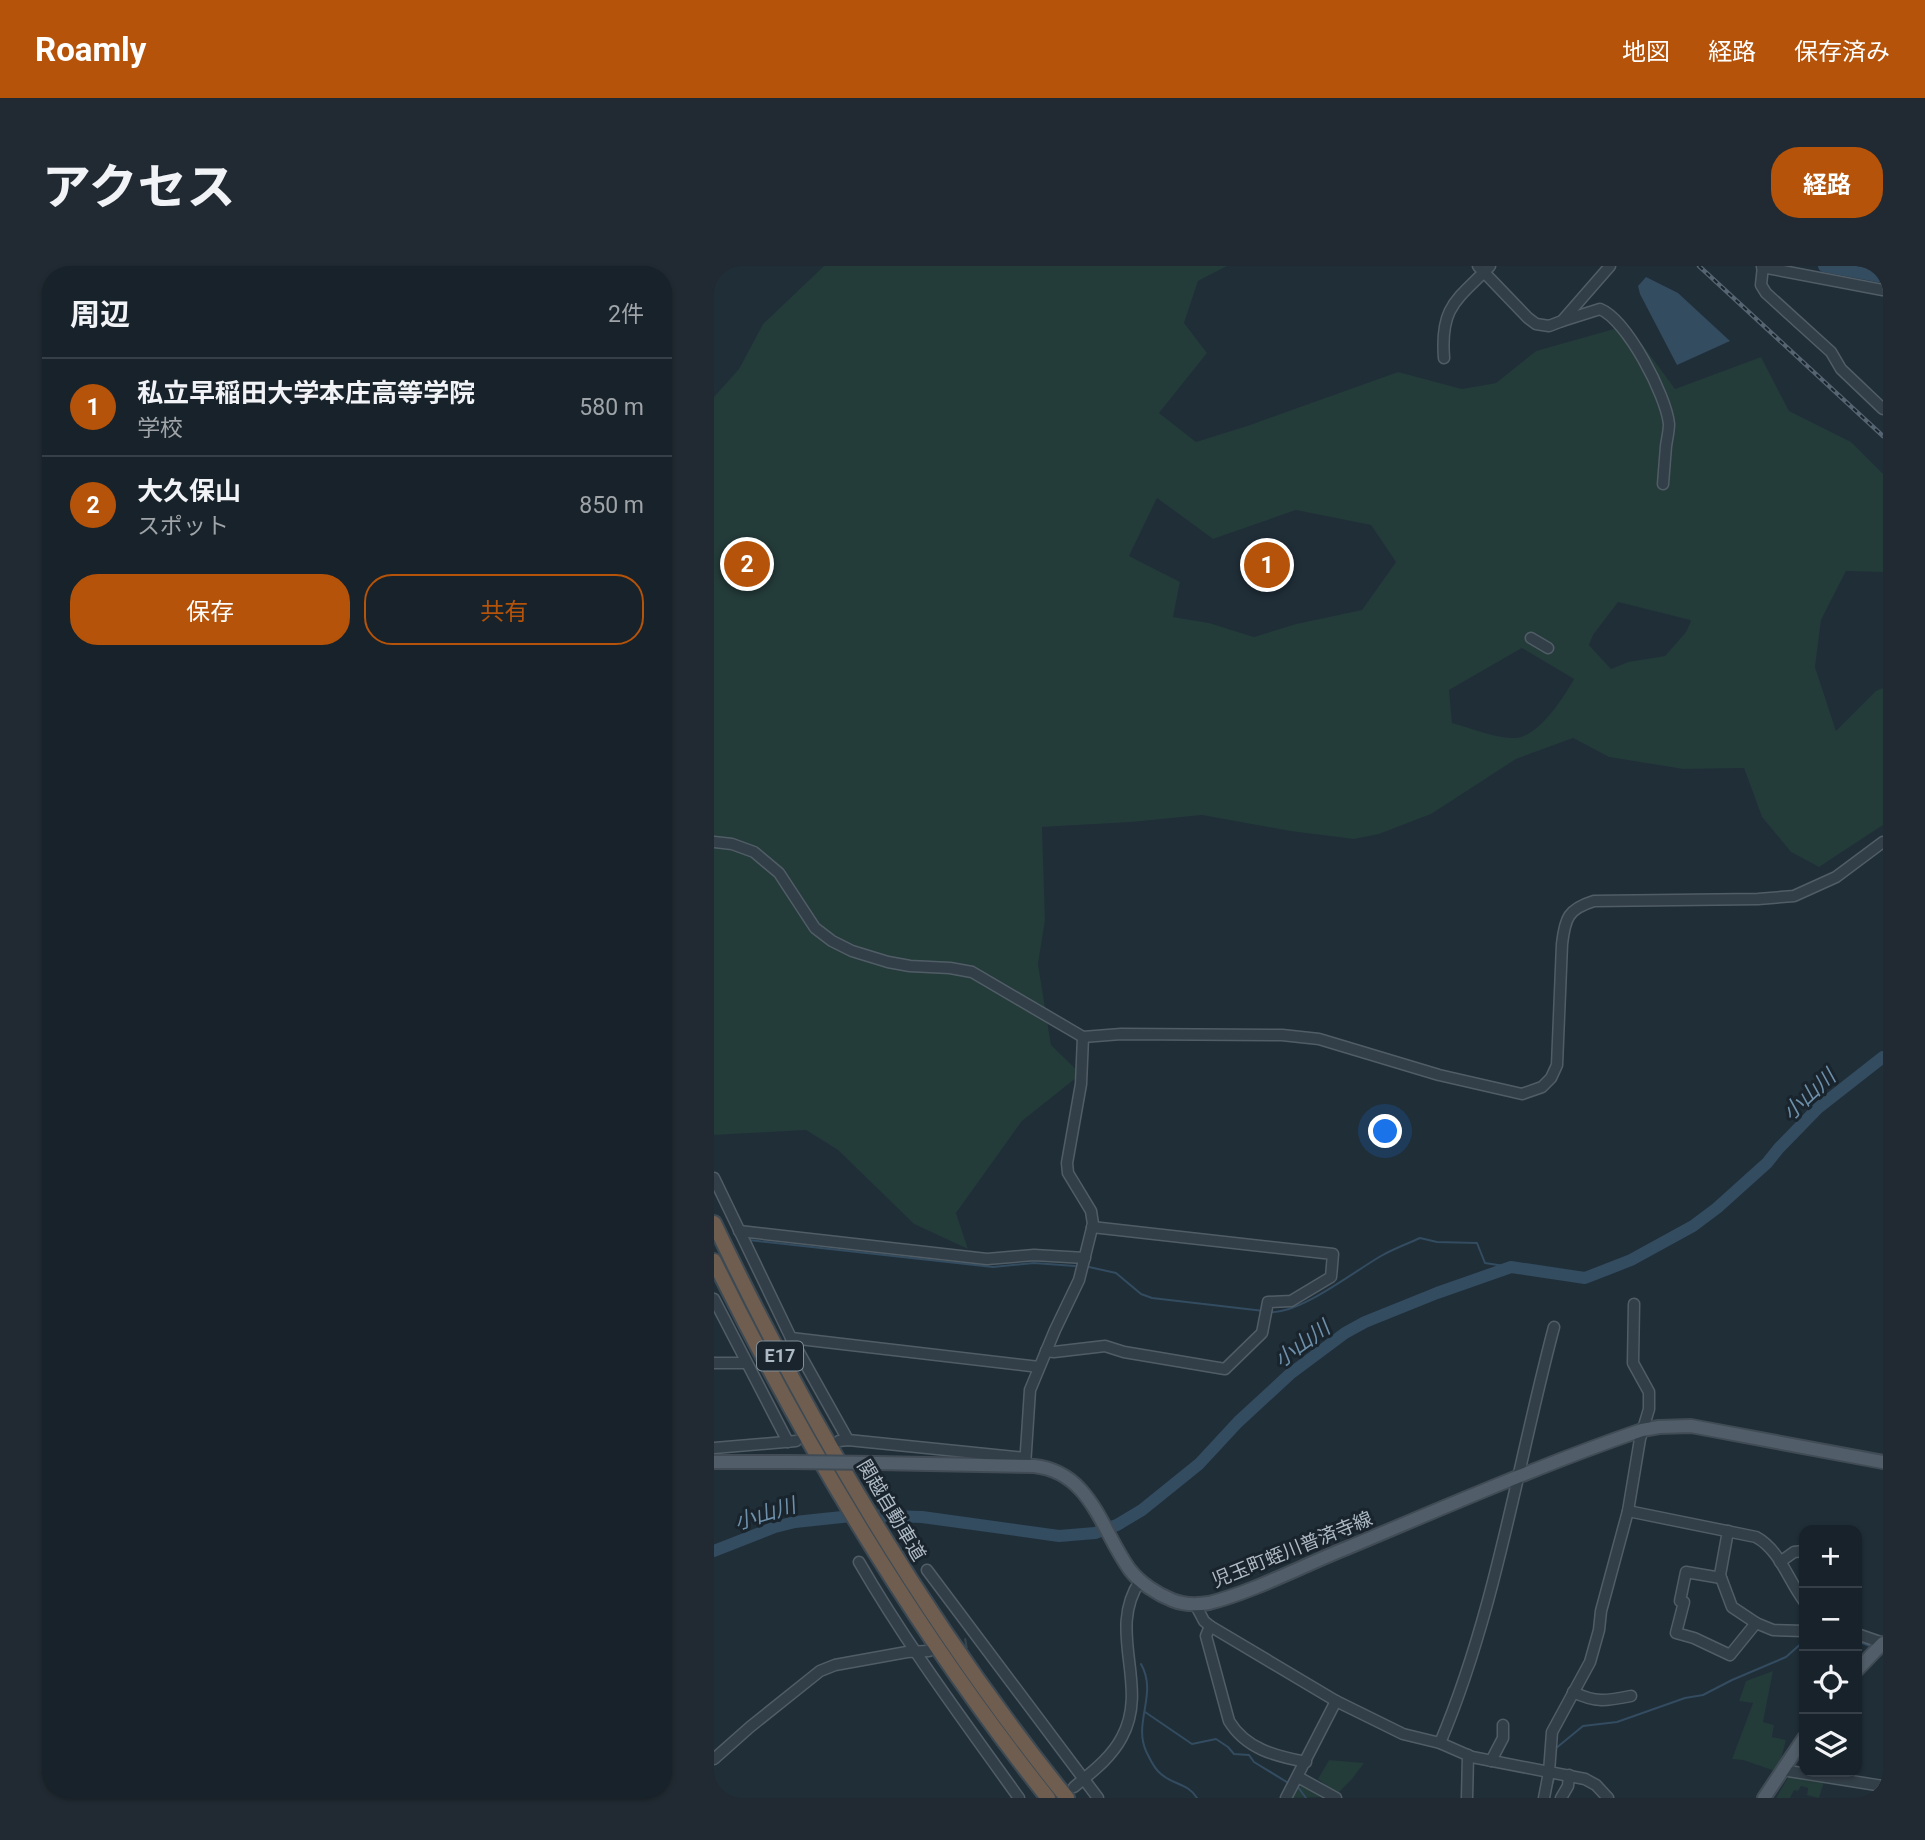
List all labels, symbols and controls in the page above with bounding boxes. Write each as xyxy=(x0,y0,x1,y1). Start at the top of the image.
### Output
text: Roamly xyxy=(35,30,146,69)
text: 地図 xyxy=(1622,38,1670,66)
text: 経路 xyxy=(1708,38,1756,66)
text: 保存済み xyxy=(1794,38,1890,66)
button: 経路 xyxy=(1771,147,1883,218)
text: アクセス xyxy=(42,159,236,216)
text: 周辺 xyxy=(70,297,130,332)
text: 2件 xyxy=(608,301,644,328)
text: 私立早稲田大学本庄高等学院 xyxy=(137,378,475,408)
text: 1 xyxy=(86,394,100,421)
text: 580 m xyxy=(579,394,644,421)
text: 学校 xyxy=(137,415,183,442)
text: 大久保山 xyxy=(137,476,241,506)
text: 2 xyxy=(86,492,100,519)
text: 850 m xyxy=(579,492,644,519)
text: スポット xyxy=(137,513,229,540)
pin: 2 xyxy=(724,538,770,590)
pin: 1 xyxy=(1244,539,1290,591)
button: 保存 xyxy=(70,574,350,645)
button: 共有 xyxy=(364,574,644,645)
water label: 小山川 xyxy=(1778,1063,1842,1125)
your location xyxy=(1368,1114,1402,1148)
water label: 小山川 xyxy=(1269,1315,1336,1372)
road number: E17 xyxy=(757,1342,803,1371)
street label: 関越自動車道 xyxy=(852,1455,931,1565)
water label: 小山川 xyxy=(731,1493,801,1535)
street label: 児玉町蛭川普済寺線 xyxy=(1209,1507,1376,1592)
map controls xyxy=(1799,1525,1862,1777)
button: + xyxy=(1799,1525,1862,1588)
button: − xyxy=(1799,1588,1862,1651)
button: locate xyxy=(1799,1651,1862,1714)
button: layers xyxy=(1799,1714,1862,1777)

